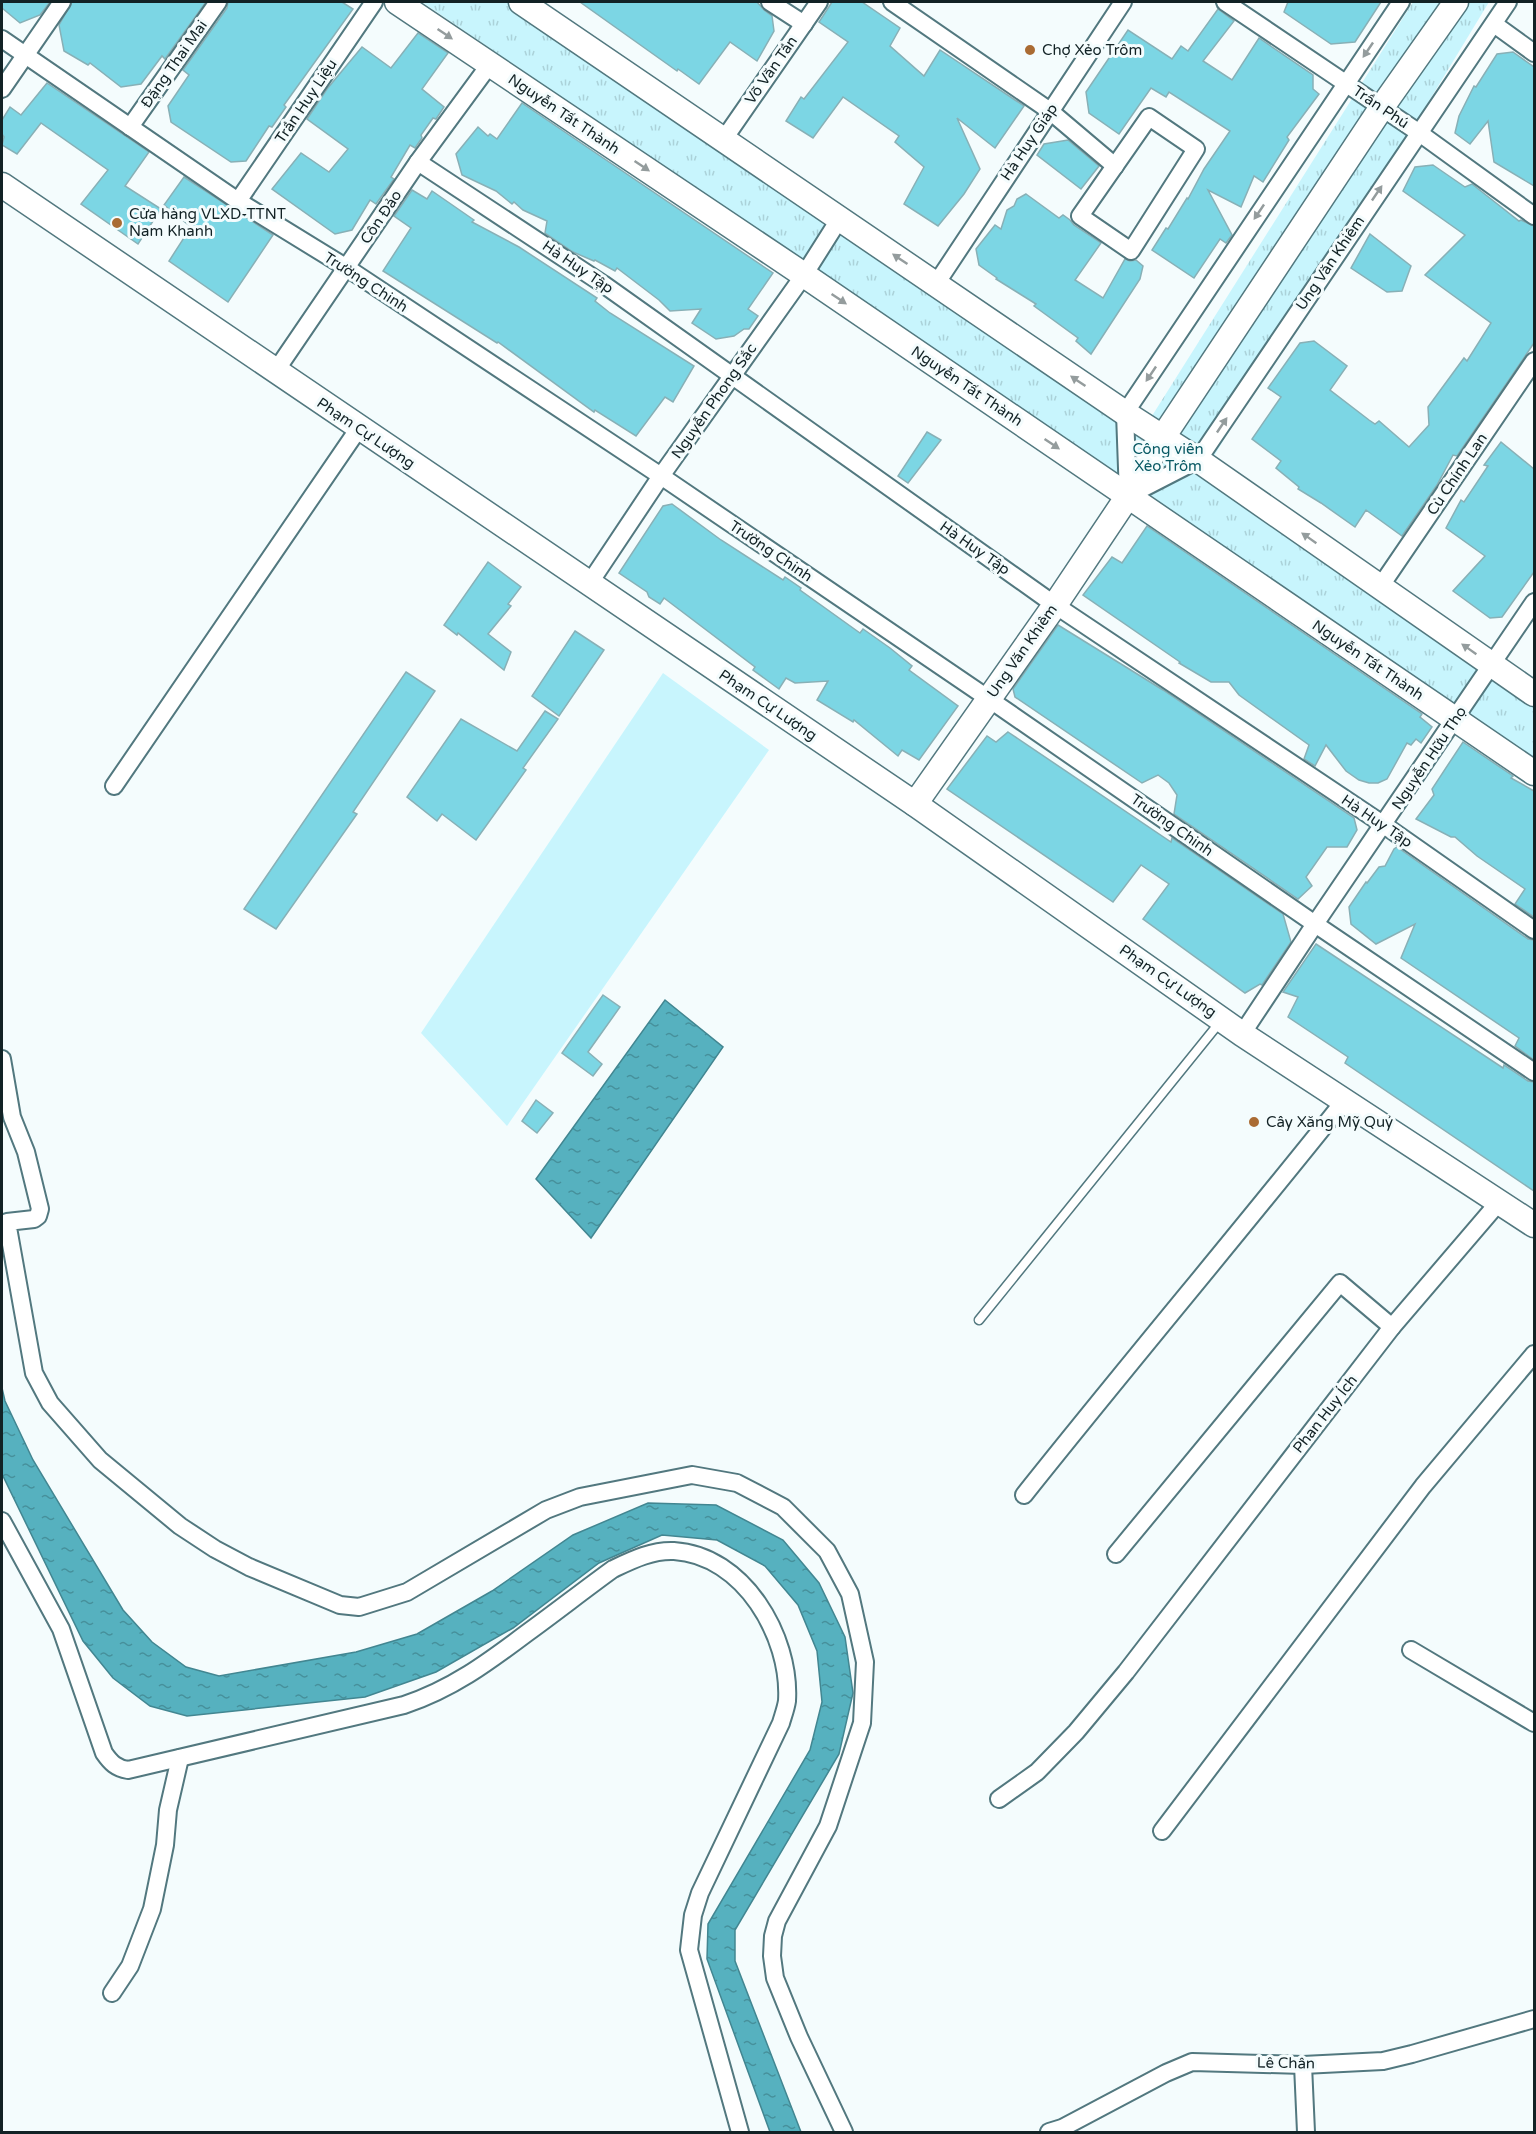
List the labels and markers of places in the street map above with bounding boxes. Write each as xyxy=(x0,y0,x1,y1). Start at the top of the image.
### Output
place label: Chợ Xẻo Trôm xyxy=(1042,41,1142,59)
marker: Chợ Xẻo Trôm xyxy=(1023,43,1037,57)
place label: Cửa hàng VLXD-TTNT Nam Khanh xyxy=(129,205,286,240)
marker: Cửa hàng VLXD-TTNT Nam Khanh xyxy=(110,216,124,230)
place label: Cây Xăng Mỹ Quý xyxy=(1266,1113,1393,1131)
marker: Cây Xăng Mỹ Quý xyxy=(1247,1115,1261,1129)

